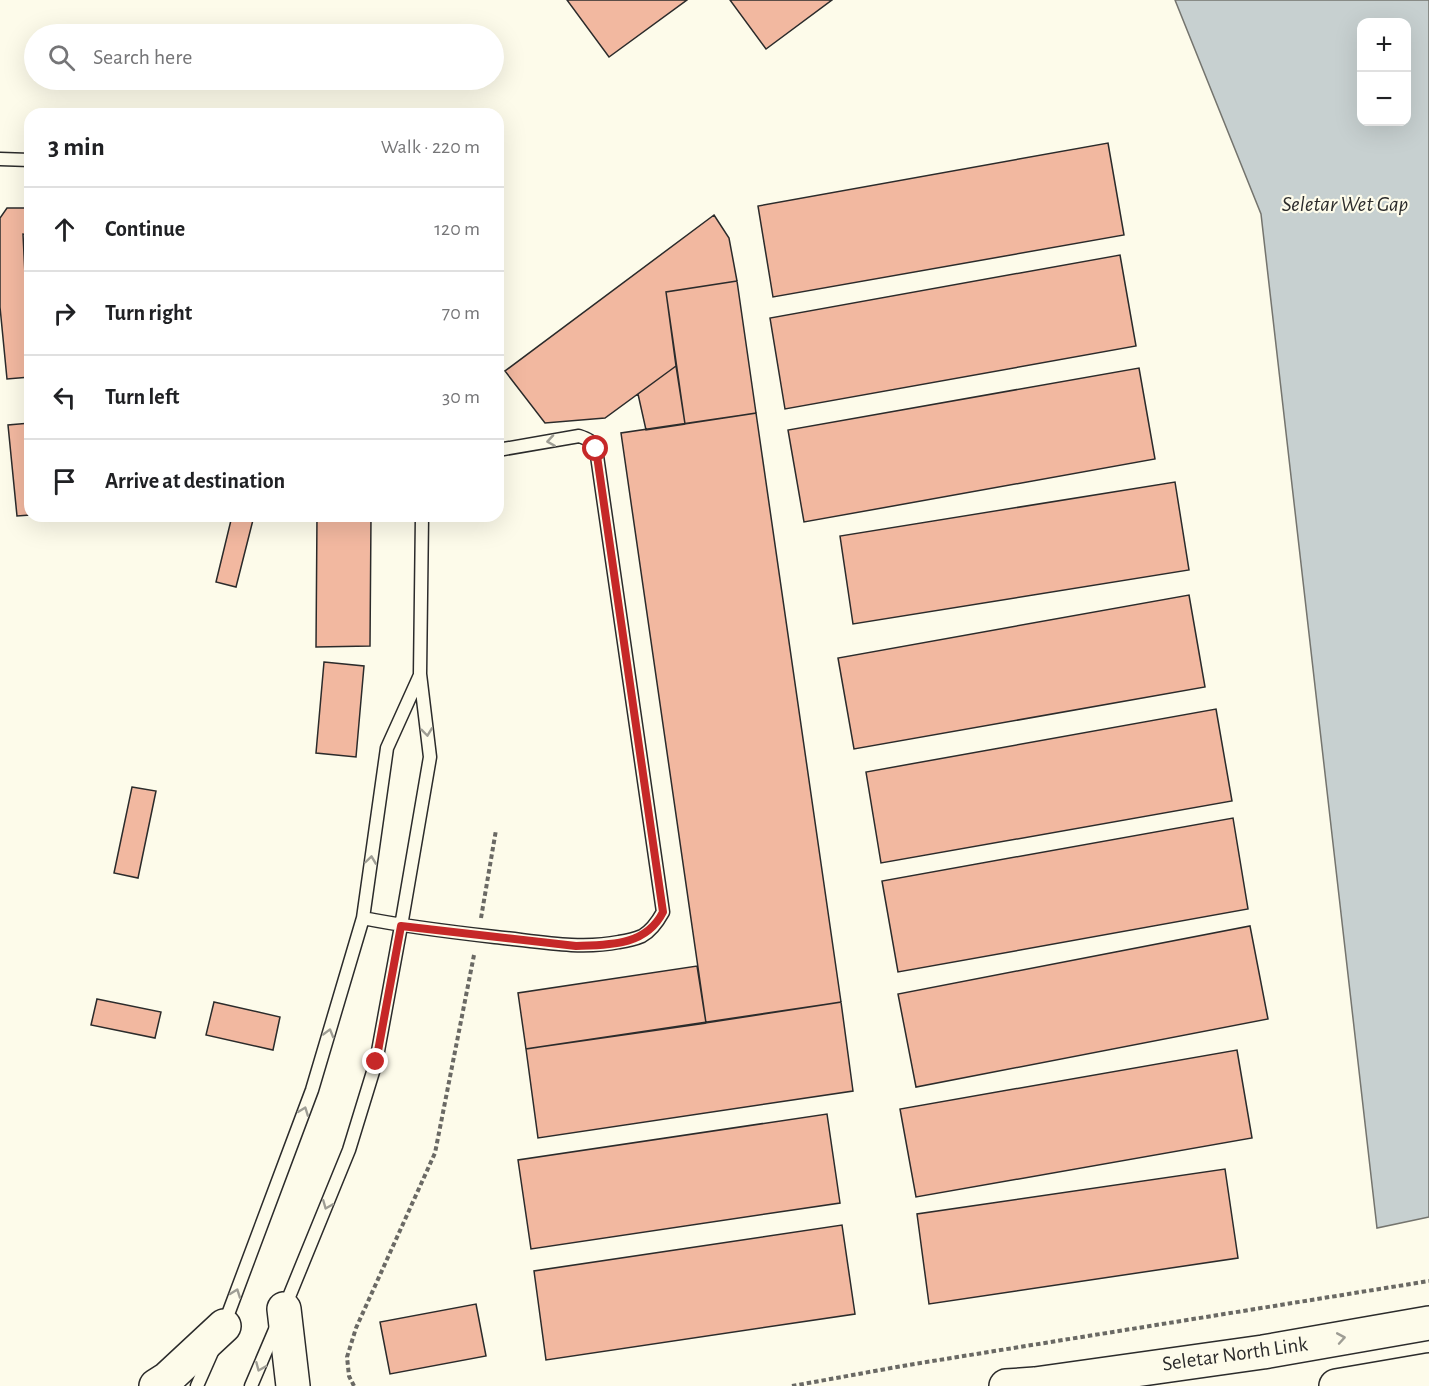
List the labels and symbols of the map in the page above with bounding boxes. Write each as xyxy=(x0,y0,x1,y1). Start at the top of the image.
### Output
water label: Seletar Wet Gap xyxy=(1282,193,1408,216)
one-way arrow xyxy=(546,434,556,447)
route start xyxy=(582,435,608,461)
one-way arrow xyxy=(420,728,433,737)
one-way arrow xyxy=(365,855,377,865)
one-way arrow xyxy=(322,1029,334,1039)
route end xyxy=(362,1048,388,1074)
one-way arrow xyxy=(297,1106,310,1117)
one-way arrow xyxy=(322,1198,334,1209)
one-way arrow xyxy=(228,1289,241,1299)
one-way arrow xyxy=(1336,1332,1346,1345)
street label: Seletar North Link xyxy=(1161,1333,1309,1375)
one-way arrow xyxy=(255,1360,267,1371)

